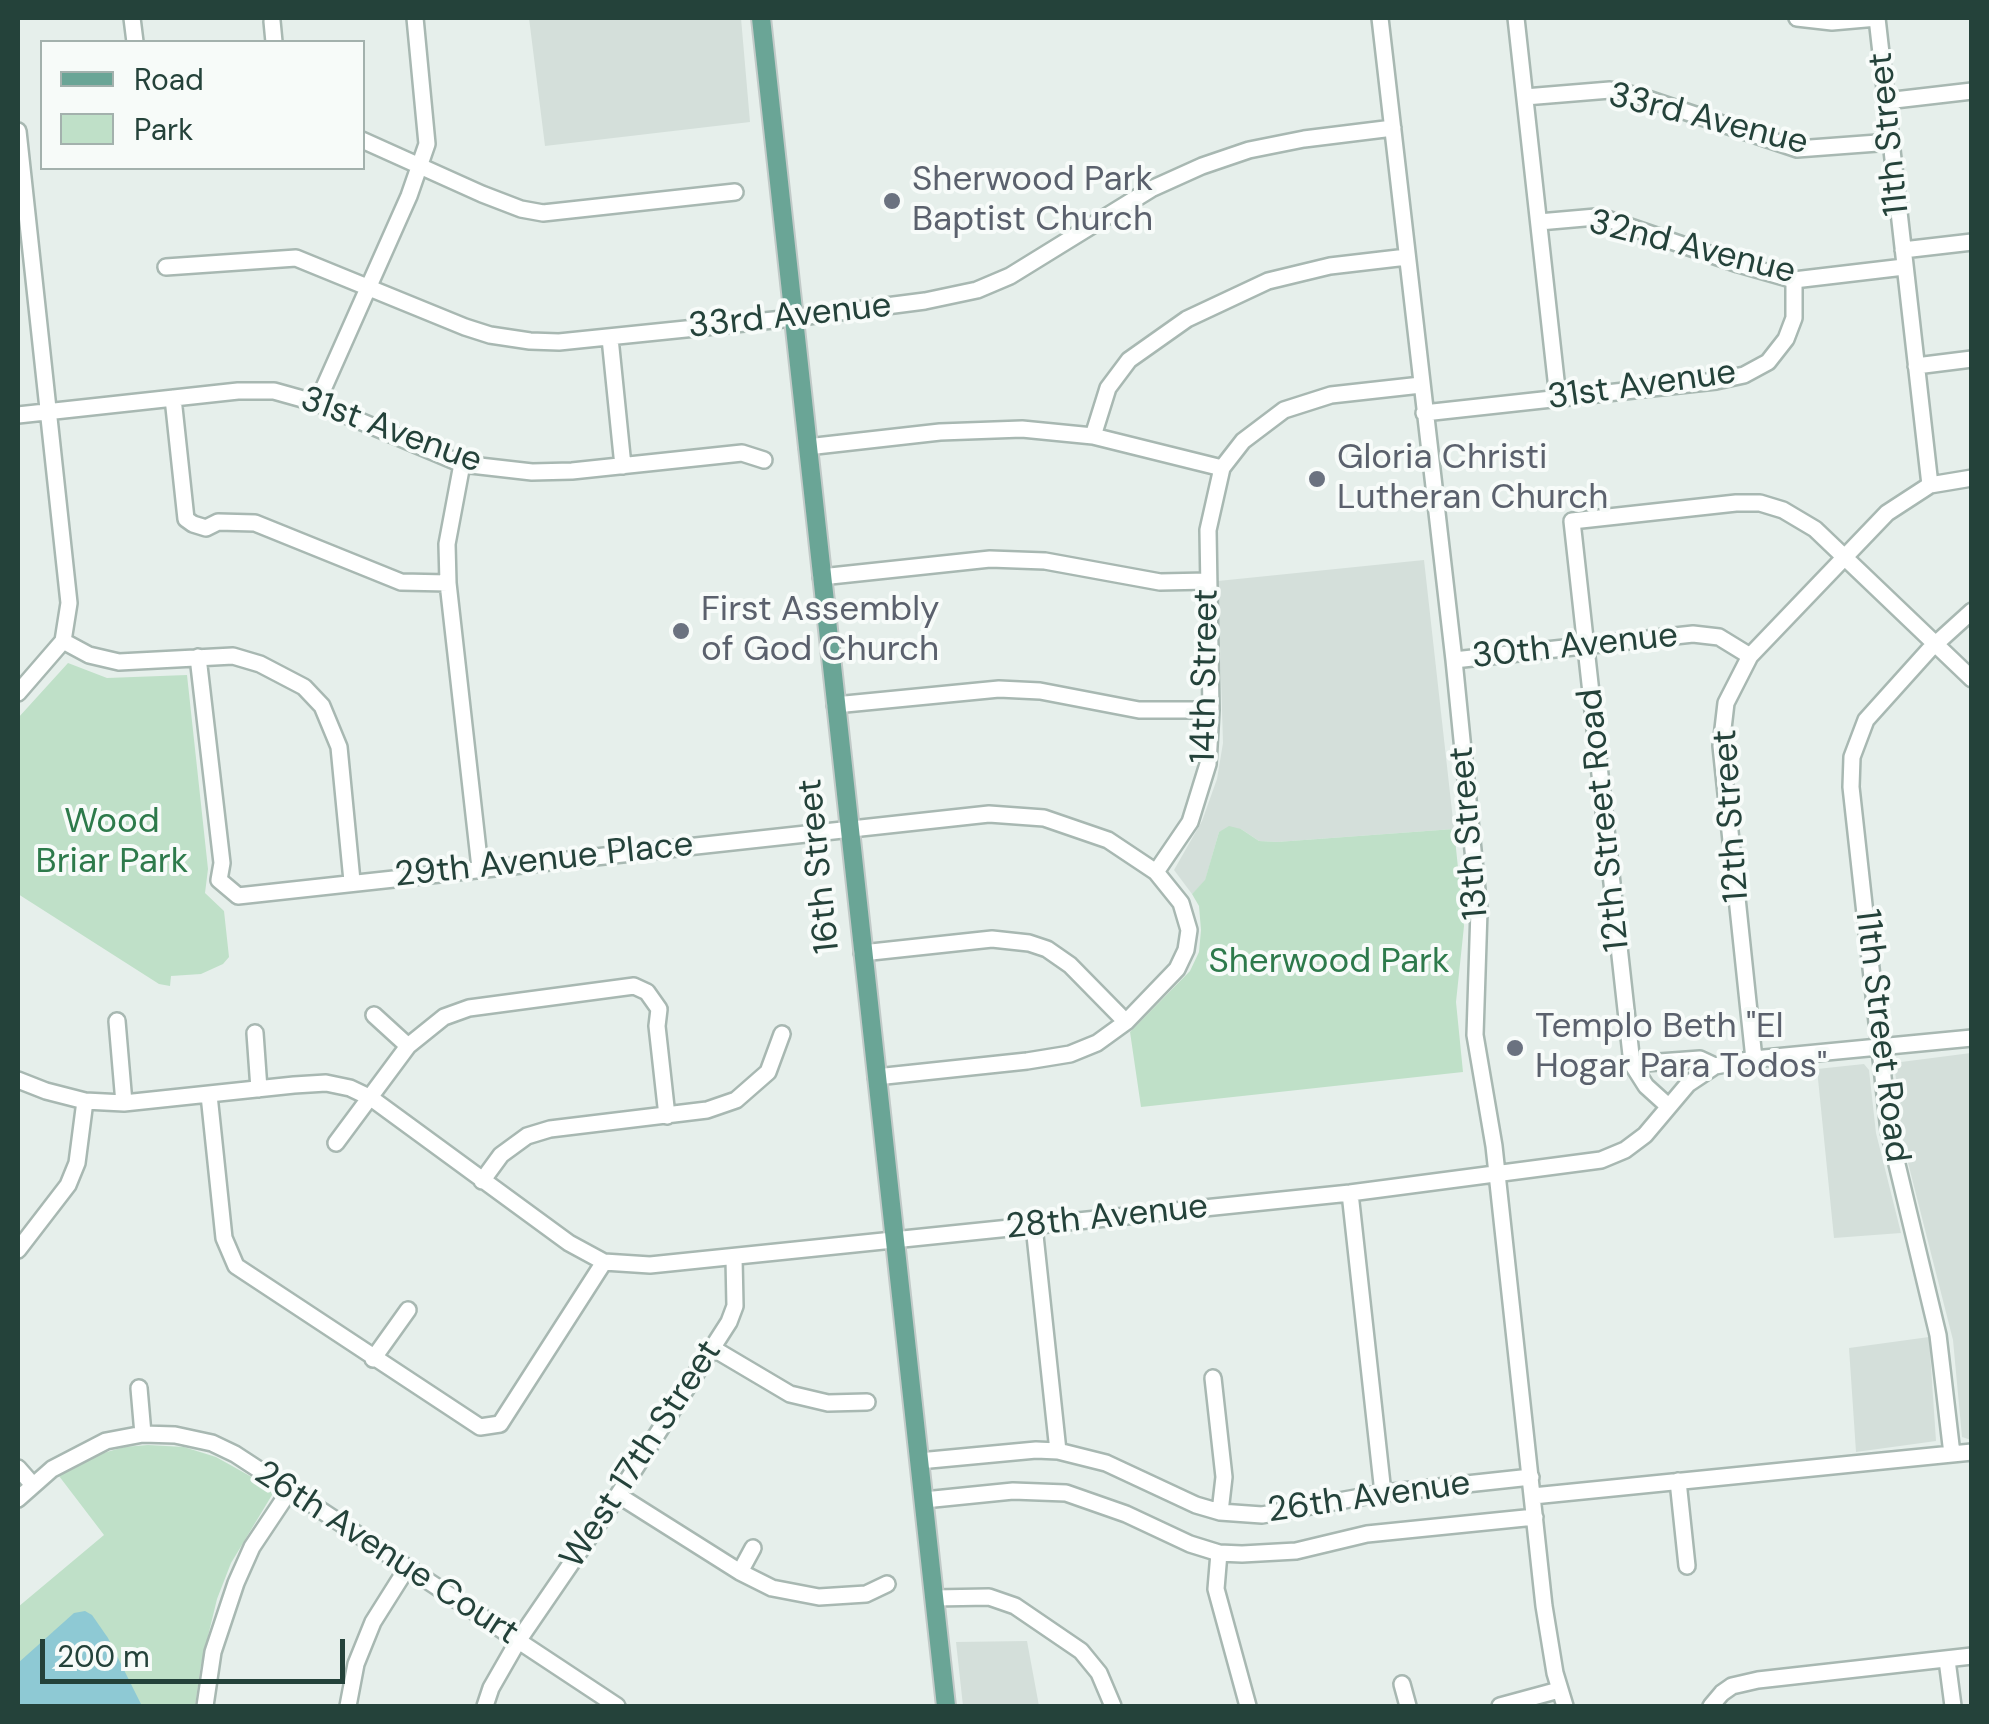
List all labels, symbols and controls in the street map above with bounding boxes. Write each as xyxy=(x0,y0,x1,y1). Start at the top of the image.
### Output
legend xyxy=(40,40,365,170)
street label: 11th Street xyxy=(1861,50,1919,218)
text: Road xyxy=(134,60,204,99)
street label: 33rd Avenue xyxy=(1604,75,1812,165)
text: Park xyxy=(134,110,193,149)
place label: Sherwood Park Baptist Church xyxy=(912,160,1153,242)
marker: Sherwood Park Baptist Church xyxy=(881,190,903,212)
street label: 32nd Avenue xyxy=(1584,202,1800,294)
street label: 33rd Avenue xyxy=(686,285,894,349)
street label: 31st Avenue xyxy=(1545,352,1739,420)
street label: 31st Avenue xyxy=(295,379,487,483)
place label: Gloria Christi Lutheran Church xyxy=(1337,438,1608,520)
marker: Gloria Christi Lutheran Church xyxy=(1306,468,1328,490)
street label: 14th Street xyxy=(1183,588,1229,764)
place label: First Assembly of God Church xyxy=(701,590,940,672)
street label: 30th Avenue xyxy=(1470,615,1680,679)
marker: First Assembly of God Church xyxy=(670,620,692,642)
street label: 12th Street Road xyxy=(1570,686,1640,954)
street label: 12th Street xyxy=(1705,728,1759,904)
street label: 13th Street xyxy=(1441,745,1499,921)
street label: 16th Street xyxy=(790,777,850,955)
park label: Wood Briar Park xyxy=(36,802,188,884)
street label: 29th Avenue Place xyxy=(393,824,695,898)
street label: 11th Street Road xyxy=(1845,907,1917,1165)
park label: Sherwood Park xyxy=(1208,942,1450,984)
place label: Templo Beth "El Hogar Para Todos" xyxy=(1535,1007,1827,1089)
marker: Templo Beth "El Hogar Para Todos" xyxy=(1504,1037,1526,1059)
street label: 28th Avenue xyxy=(1004,1187,1210,1249)
street label: West 17th Street xyxy=(553,1333,731,1577)
street label: 26th Avenue Court xyxy=(246,1453,526,1655)
street label: 26th Avenue xyxy=(1265,1463,1473,1533)
scale bar xyxy=(45,1619,350,1681)
text: 200 m xyxy=(57,1637,150,1676)

